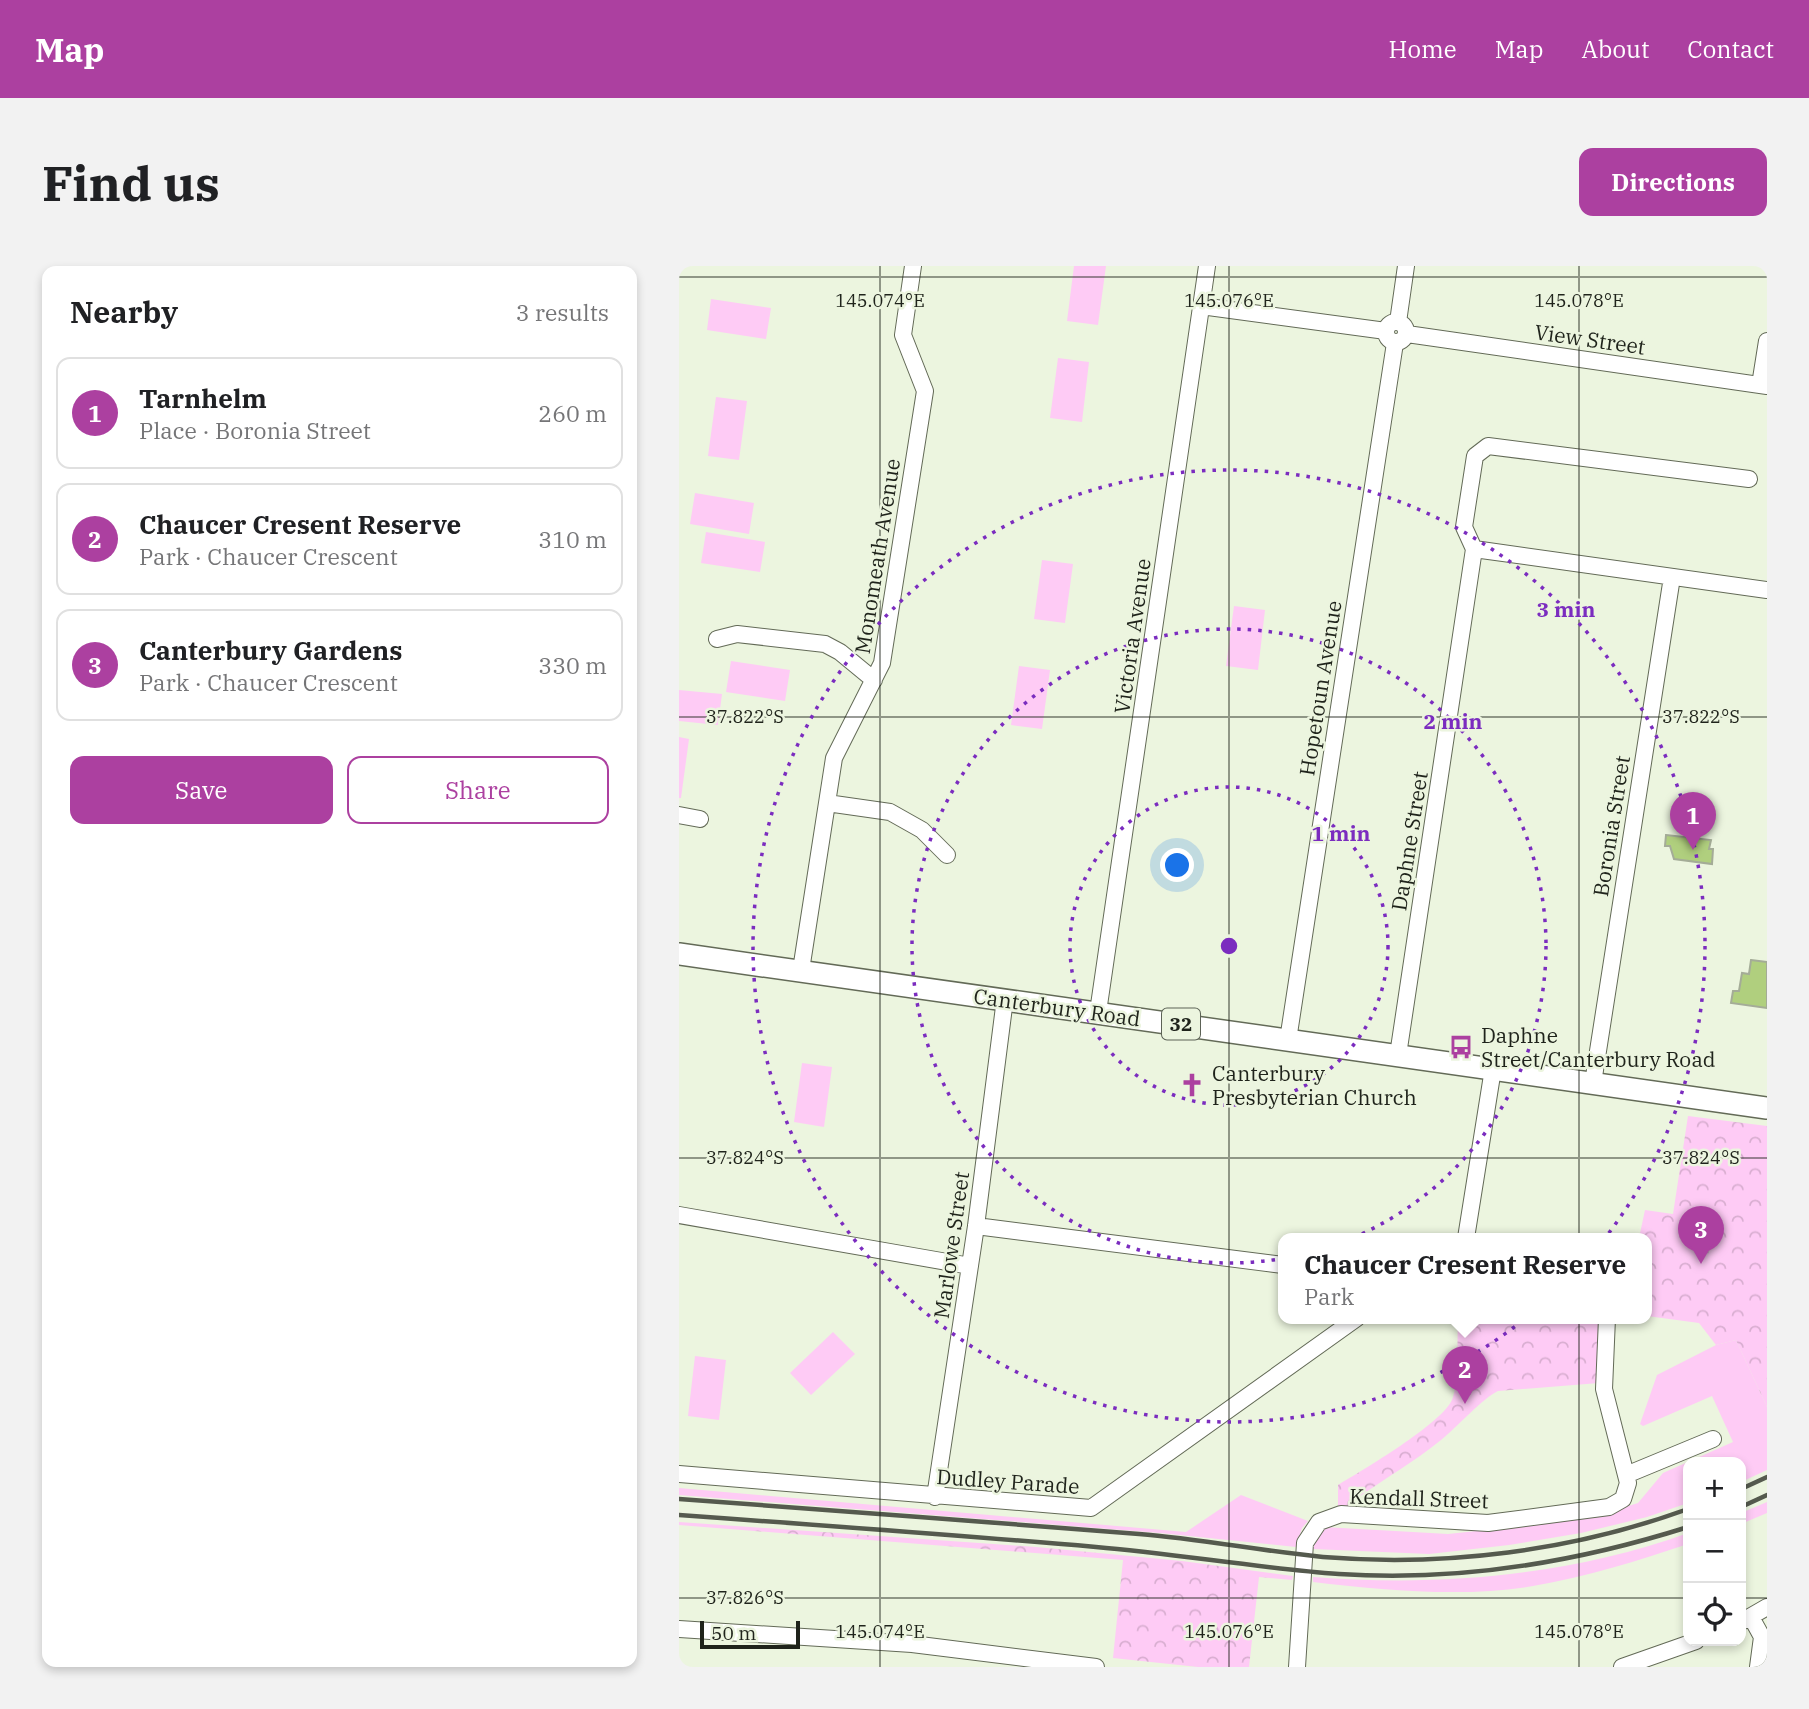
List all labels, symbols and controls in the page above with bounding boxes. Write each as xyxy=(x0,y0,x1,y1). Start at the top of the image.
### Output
text: Map xyxy=(35,28,104,71)
text: Home xyxy=(1389,33,1457,65)
text: Map xyxy=(1495,33,1543,65)
text: About xyxy=(1581,33,1649,65)
text: Contact xyxy=(1687,33,1774,65)
button: Directions xyxy=(1579,148,1767,216)
text: Find us xyxy=(42,151,220,214)
text: 145.074°E xyxy=(835,289,925,312)
text: 145.076°E xyxy=(1184,289,1274,312)
text: 145.078°E xyxy=(1534,289,1624,312)
text: Nearby xyxy=(70,292,178,331)
text: 3 results xyxy=(516,297,609,327)
street label: View Street xyxy=(1533,317,1647,361)
text: Tarnhelm xyxy=(139,381,267,415)
text: 1 xyxy=(88,398,102,428)
text: 260 m xyxy=(538,398,607,428)
text: Place · Boronia Street xyxy=(139,415,371,445)
street label: Monomeath Avenue xyxy=(848,456,906,656)
text: Chaucer Cresent Reserve xyxy=(139,507,461,541)
text: 2 xyxy=(88,524,102,554)
text: 310 m xyxy=(538,524,607,554)
text: Park · Chaucer Crescent xyxy=(139,541,398,571)
street label: Victoria Avenue xyxy=(1107,557,1157,715)
text: 3 min xyxy=(1537,595,1595,623)
street label: Hopetoun Avenue xyxy=(1292,598,1348,778)
text: Canterbury Gardens xyxy=(139,633,403,667)
text: 3 xyxy=(88,650,102,680)
text: 330 m xyxy=(538,650,607,680)
text: Park · Chaucer Crescent xyxy=(139,667,398,697)
text: 37.822°S xyxy=(706,705,784,728)
text: 37.822°S xyxy=(1662,705,1740,728)
text: 2 min xyxy=(1424,707,1482,735)
street label: Boronia Street xyxy=(1586,753,1636,899)
button: Save xyxy=(70,756,333,824)
button: Share xyxy=(347,756,609,824)
street label: Daphne Street xyxy=(1384,769,1434,913)
pin: 1 xyxy=(1670,792,1716,850)
text: 1 min xyxy=(1312,819,1370,847)
your location xyxy=(1160,848,1194,882)
centre of rings xyxy=(1217,934,1241,958)
street label: Canterbury Road xyxy=(972,981,1142,1033)
road number: 32 xyxy=(1162,1009,1200,1040)
place label: Daphne Street/Canterbury Road xyxy=(1481,1021,1716,1073)
bus stop icon: Daphne Street/Canterbury Road xyxy=(1447,1033,1475,1061)
place label: Canterbury Presbyterian Church xyxy=(1212,1059,1417,1111)
church icon: Canterbury Presbyterian Church xyxy=(1178,1071,1206,1099)
text: 37.824°S xyxy=(706,1146,784,1169)
text: 37.824°S xyxy=(1662,1146,1740,1169)
street label: Marlowe Street xyxy=(927,1170,975,1320)
pin: 3 xyxy=(1678,1206,1724,1264)
popup xyxy=(1278,1233,1652,1324)
text: Chaucer Cresent Reserve xyxy=(1304,1247,1626,1281)
text: Park xyxy=(1304,1281,1354,1311)
pin: 2 xyxy=(1442,1346,1488,1404)
map controls xyxy=(1683,1457,1746,1646)
button: + xyxy=(1683,1457,1746,1520)
street label: Dudley Parade xyxy=(936,1462,1080,1500)
street label: Kendall Street xyxy=(1349,1482,1489,1514)
button: − xyxy=(1683,1520,1746,1583)
button: locate xyxy=(1683,1583,1746,1646)
text: 37.826°S xyxy=(706,1586,784,1609)
scale bar xyxy=(700,1618,800,1650)
text: 145.074°E xyxy=(835,1620,925,1643)
text: 145.076°E xyxy=(1184,1620,1274,1643)
text: 145.078°E xyxy=(1534,1620,1624,1643)
text: 50 m xyxy=(711,1621,756,1645)

